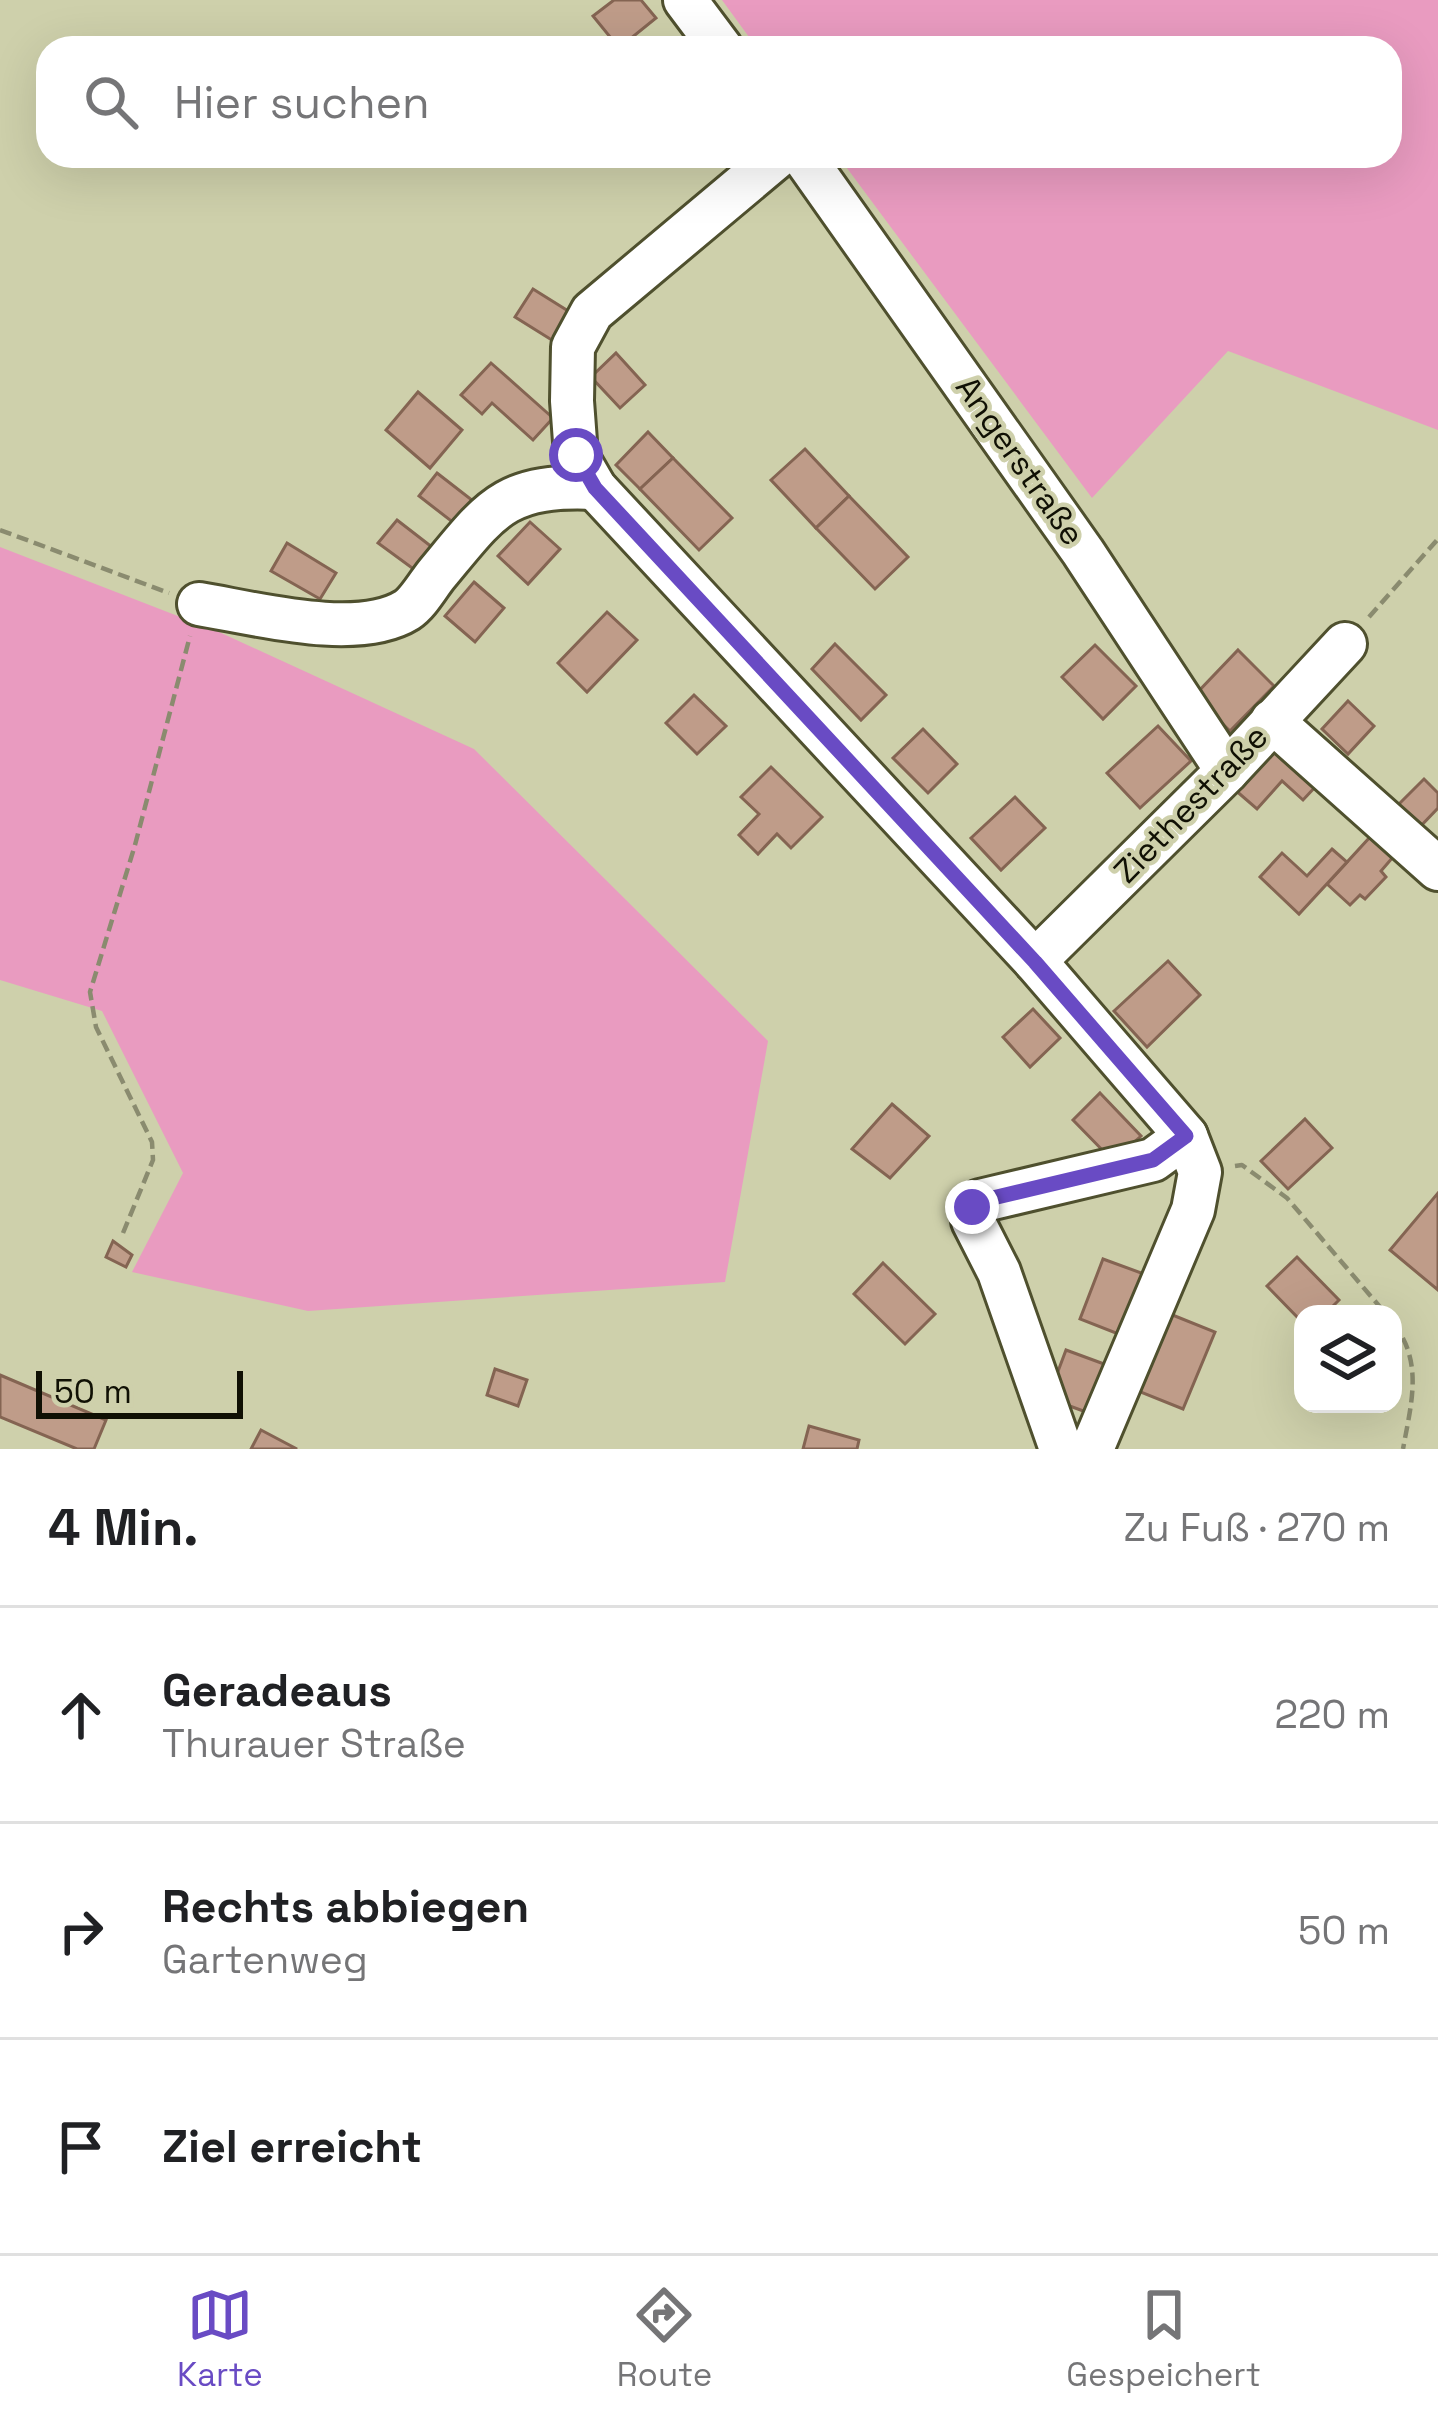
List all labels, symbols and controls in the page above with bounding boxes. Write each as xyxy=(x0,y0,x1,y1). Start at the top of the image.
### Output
search box xyxy=(36,36,1402,168)
icon: search xyxy=(78,69,144,135)
text: Hier suchen xyxy=(174,74,430,131)
street label: Angerstraße xyxy=(946,368,1094,554)
route start xyxy=(549,428,603,482)
street label: Ziethestraße xyxy=(1105,716,1277,892)
route end xyxy=(945,1180,999,1234)
map controls xyxy=(1294,1305,1402,1413)
button: layers xyxy=(1294,1305,1402,1413)
scale bar xyxy=(36,1365,243,1418)
text: 50 m xyxy=(54,1371,132,1413)
text: 4 Min. xyxy=(48,1495,199,1560)
text: Zu Fuß · 270 m xyxy=(1124,1503,1390,1552)
text: Geradeaus xyxy=(162,1662,392,1719)
icon: ahead xyxy=(48,1682,114,1748)
text: 220 m xyxy=(1274,1690,1390,1739)
text: Thurauer Straße xyxy=(162,1719,466,1768)
text: Rechts abbiegen xyxy=(162,1878,529,1935)
icon: right xyxy=(48,1898,114,1964)
text: 50 m xyxy=(1298,1906,1390,1955)
text: Gartenweg xyxy=(162,1935,368,1984)
icon: arrive xyxy=(48,2114,114,2180)
text: Ziel erreicht xyxy=(162,2118,422,2175)
tab: Karte xyxy=(177,2282,263,2396)
tab: Route xyxy=(617,2282,712,2396)
tab: Gespeichert xyxy=(1066,2282,1261,2396)

